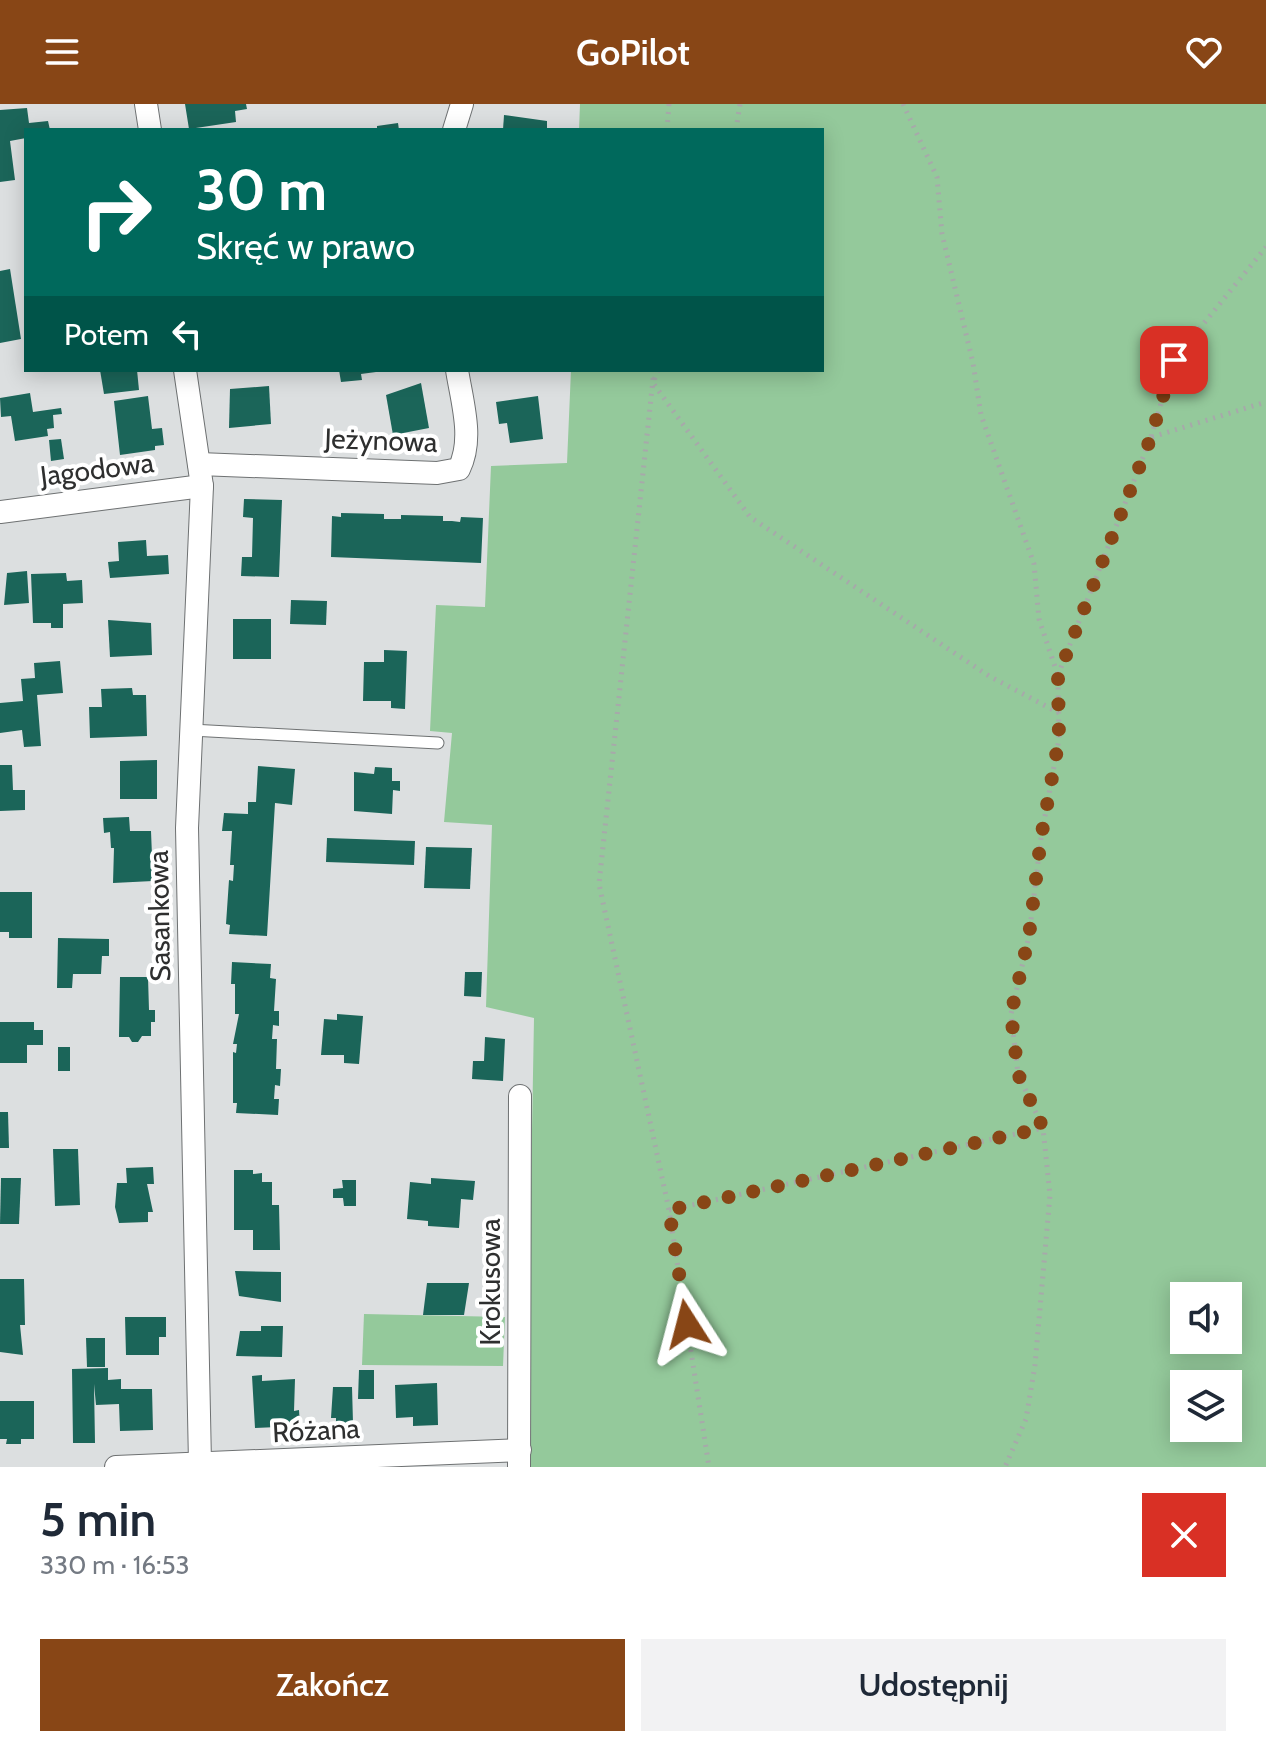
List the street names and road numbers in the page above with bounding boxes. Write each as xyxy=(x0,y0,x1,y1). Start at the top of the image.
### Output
street label: Jeżynowa xyxy=(323,421,439,459)
street label: Jagodowa xyxy=(37,445,156,493)
street label: Sasankowa xyxy=(141,850,177,982)
street label: Krokusowa xyxy=(473,1218,507,1346)
street label: Różana xyxy=(271,1411,361,1449)

